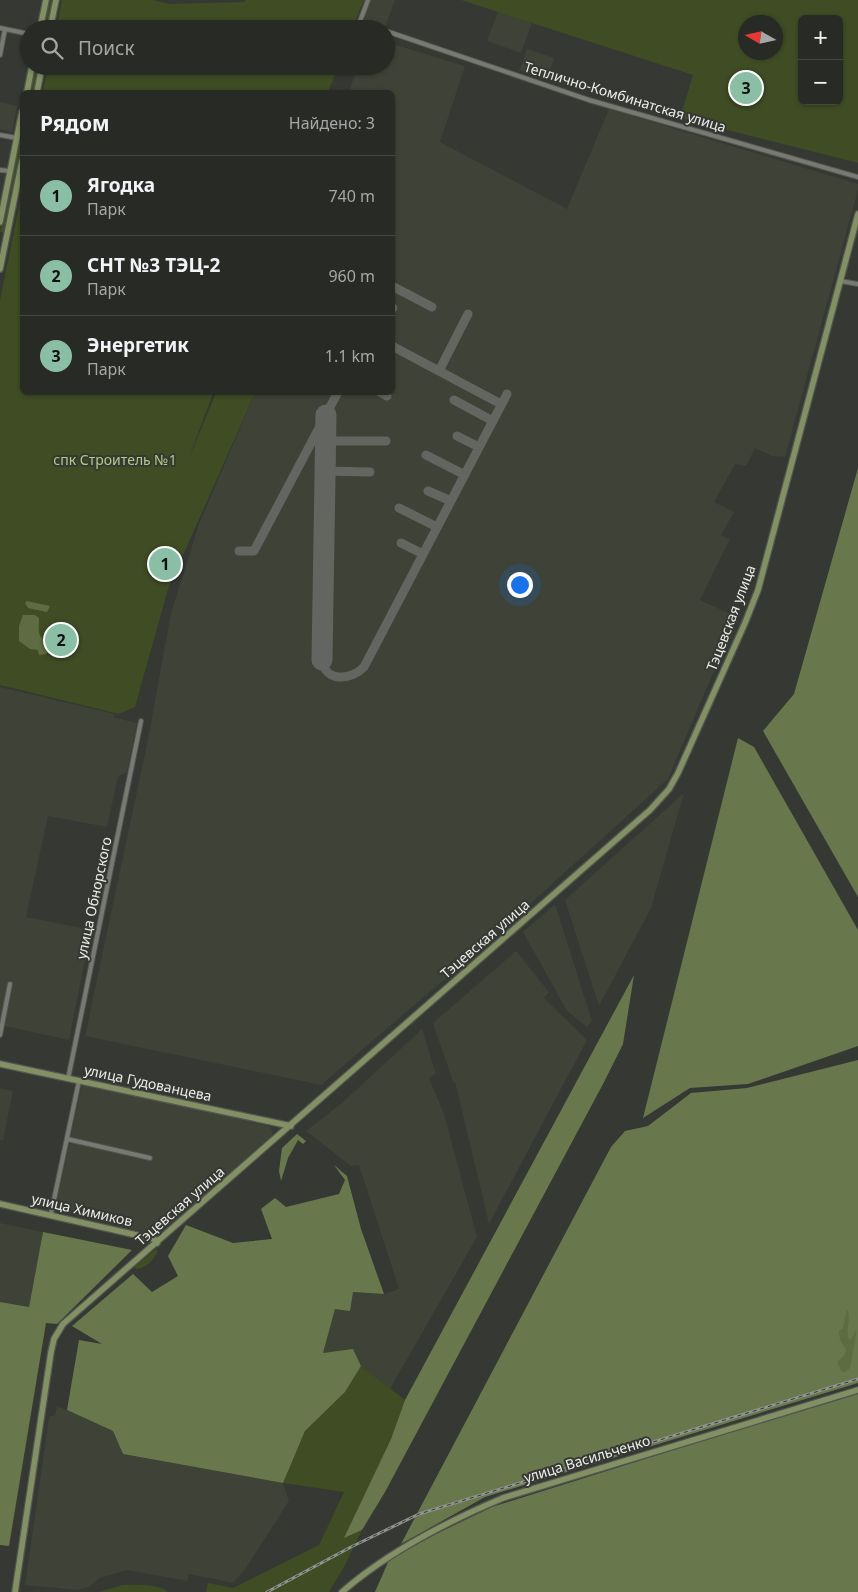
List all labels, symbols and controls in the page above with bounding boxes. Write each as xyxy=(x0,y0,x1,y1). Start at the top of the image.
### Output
north arrow xyxy=(738,15,783,60)
map controls xyxy=(798,15,843,105)
button: + xyxy=(798,15,843,60)
search box xyxy=(20,20,395,75)
icon: search xyxy=(38,34,66,62)
text: Поиск xyxy=(78,35,134,61)
street label: Теплично-Комбинатская улица xyxy=(522,57,729,136)
button: − xyxy=(798,60,843,105)
pin: 3 xyxy=(730,69,762,107)
text: Рядом xyxy=(40,109,110,137)
text: Найдено: 3 xyxy=(289,112,375,134)
text: Ягодка xyxy=(87,172,155,198)
text: 1 xyxy=(51,185,61,207)
text: 740 m xyxy=(328,185,375,207)
text: Парк xyxy=(87,198,126,220)
text: СНТ №3 ТЭЦ-2 xyxy=(87,252,220,278)
text: 2 xyxy=(51,265,61,287)
text: 960 m xyxy=(328,265,375,287)
text: Парк xyxy=(87,278,126,300)
text: Энергетик xyxy=(87,332,189,358)
text: 3 xyxy=(51,345,61,367)
text: 1.1 km xyxy=(325,345,375,367)
text: Парк xyxy=(87,358,126,380)
park label: спк Строитель №1 xyxy=(53,450,177,469)
pin: 1 xyxy=(149,545,181,583)
street label: Тэцевская улица xyxy=(702,562,759,674)
your location xyxy=(507,572,533,598)
pin: 2 xyxy=(45,621,77,659)
street label: улица Обнорского xyxy=(71,835,116,961)
street label: Тэцевская улица xyxy=(436,895,533,983)
street label: улица Гудованцева xyxy=(83,1060,213,1105)
street label: Тэцевская улица xyxy=(131,1162,228,1250)
street label: улица Химиков xyxy=(30,1189,135,1230)
street label: улица Васильченко xyxy=(521,1430,652,1487)

